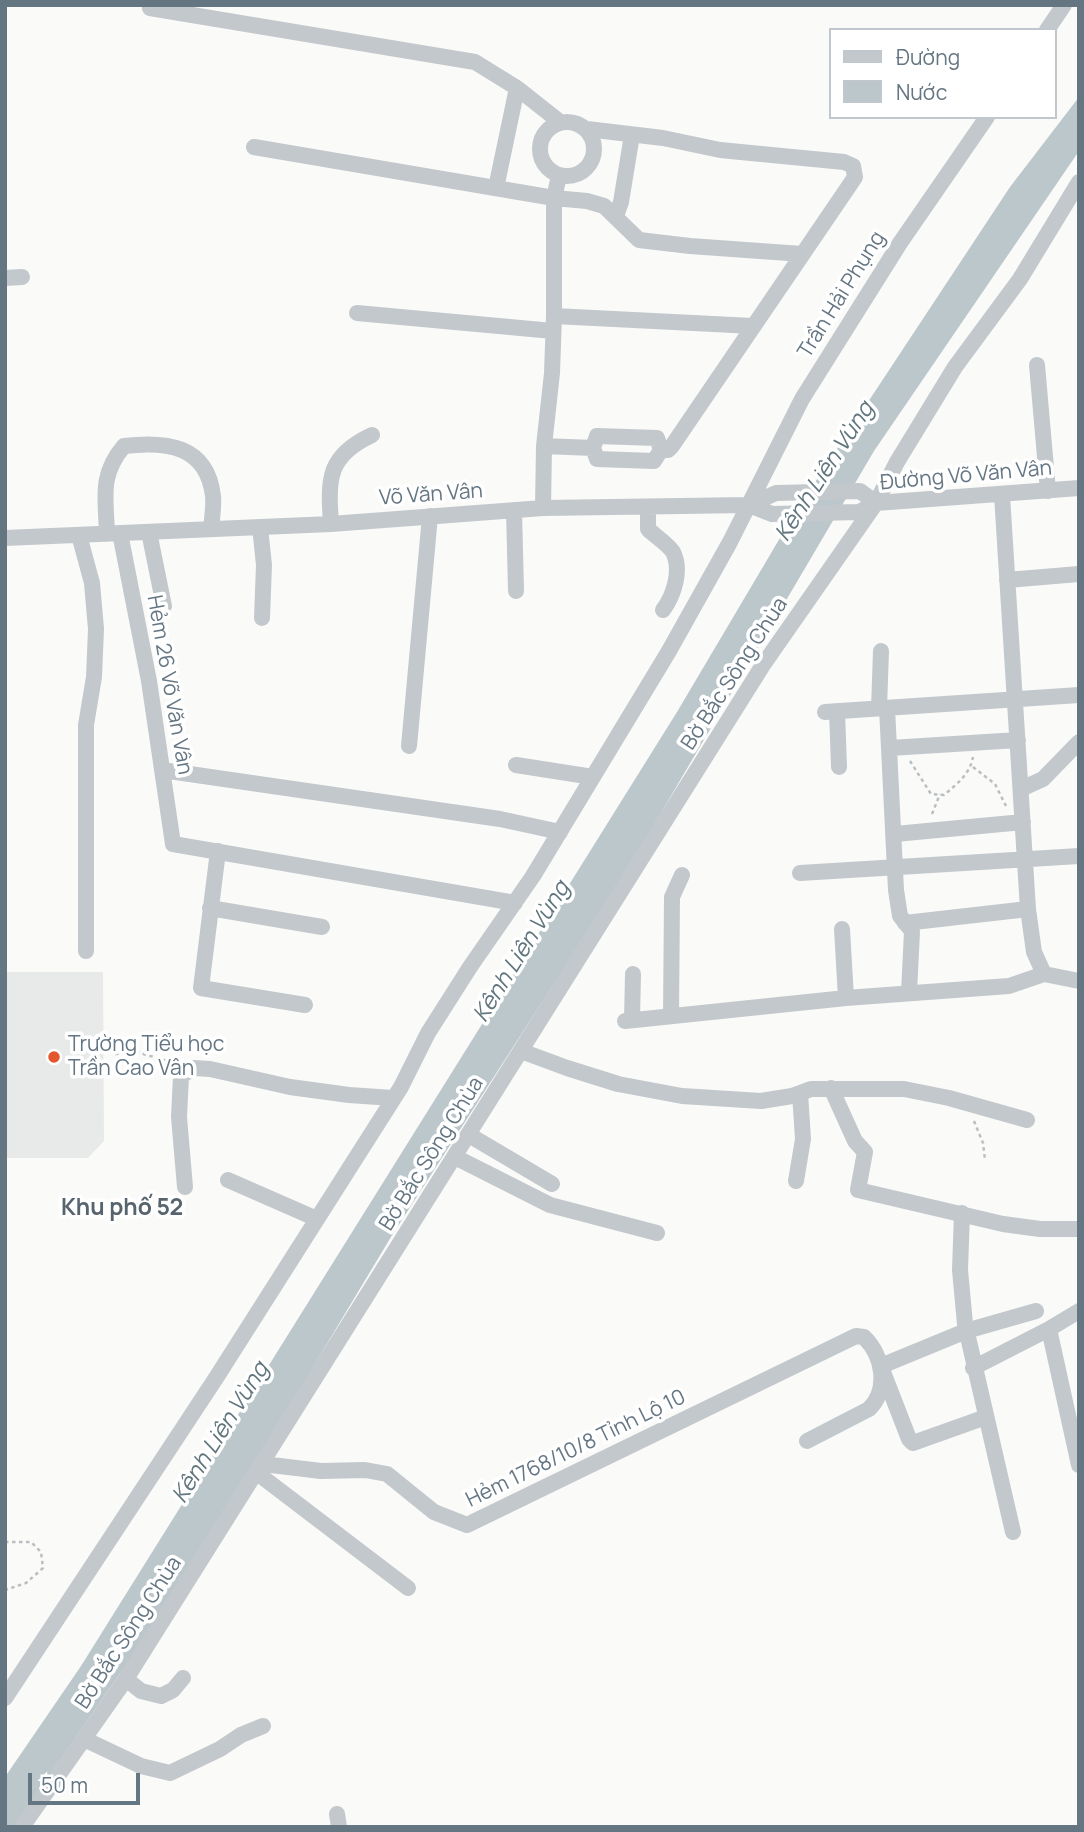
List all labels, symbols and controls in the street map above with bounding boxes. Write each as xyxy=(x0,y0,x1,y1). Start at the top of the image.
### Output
legend xyxy=(828,28,1056,119)
text: Đường xyxy=(896,43,960,71)
text: Nước xyxy=(896,78,947,106)
street label: Trần Hải Phụng xyxy=(793,227,891,363)
water label: Kênh Liên Vùng xyxy=(770,397,880,547)
street label: Đường Võ Văn Vân xyxy=(879,456,1053,496)
street label: Võ Văn Vân xyxy=(378,479,484,511)
street label: Hẻm 26 Võ Văn Vân xyxy=(141,593,197,777)
street label: Bờ Bắc Sông Chùa xyxy=(676,593,794,755)
water label: Kênh Liên Vùng xyxy=(468,877,576,1027)
place label: Trường Tiểu học Trần Cao Vân xyxy=(68,1032,224,1082)
marker: Trường Tiểu học Trần Cao Vân xyxy=(46,1049,62,1065)
street label: Bờ Bắc Sông Chùa xyxy=(375,1073,489,1235)
district label: Khu phố 52 xyxy=(61,1195,183,1223)
water label: Kênh Liên Vùng xyxy=(167,1358,275,1508)
street label: Hẻm 1768/10/8 Tỉnh Lộ 10 xyxy=(462,1385,690,1513)
street label: Bờ Bắc Sông Chùa xyxy=(70,1552,188,1714)
scale bar xyxy=(32,1758,144,1802)
text: 50 m xyxy=(41,1771,88,1799)

